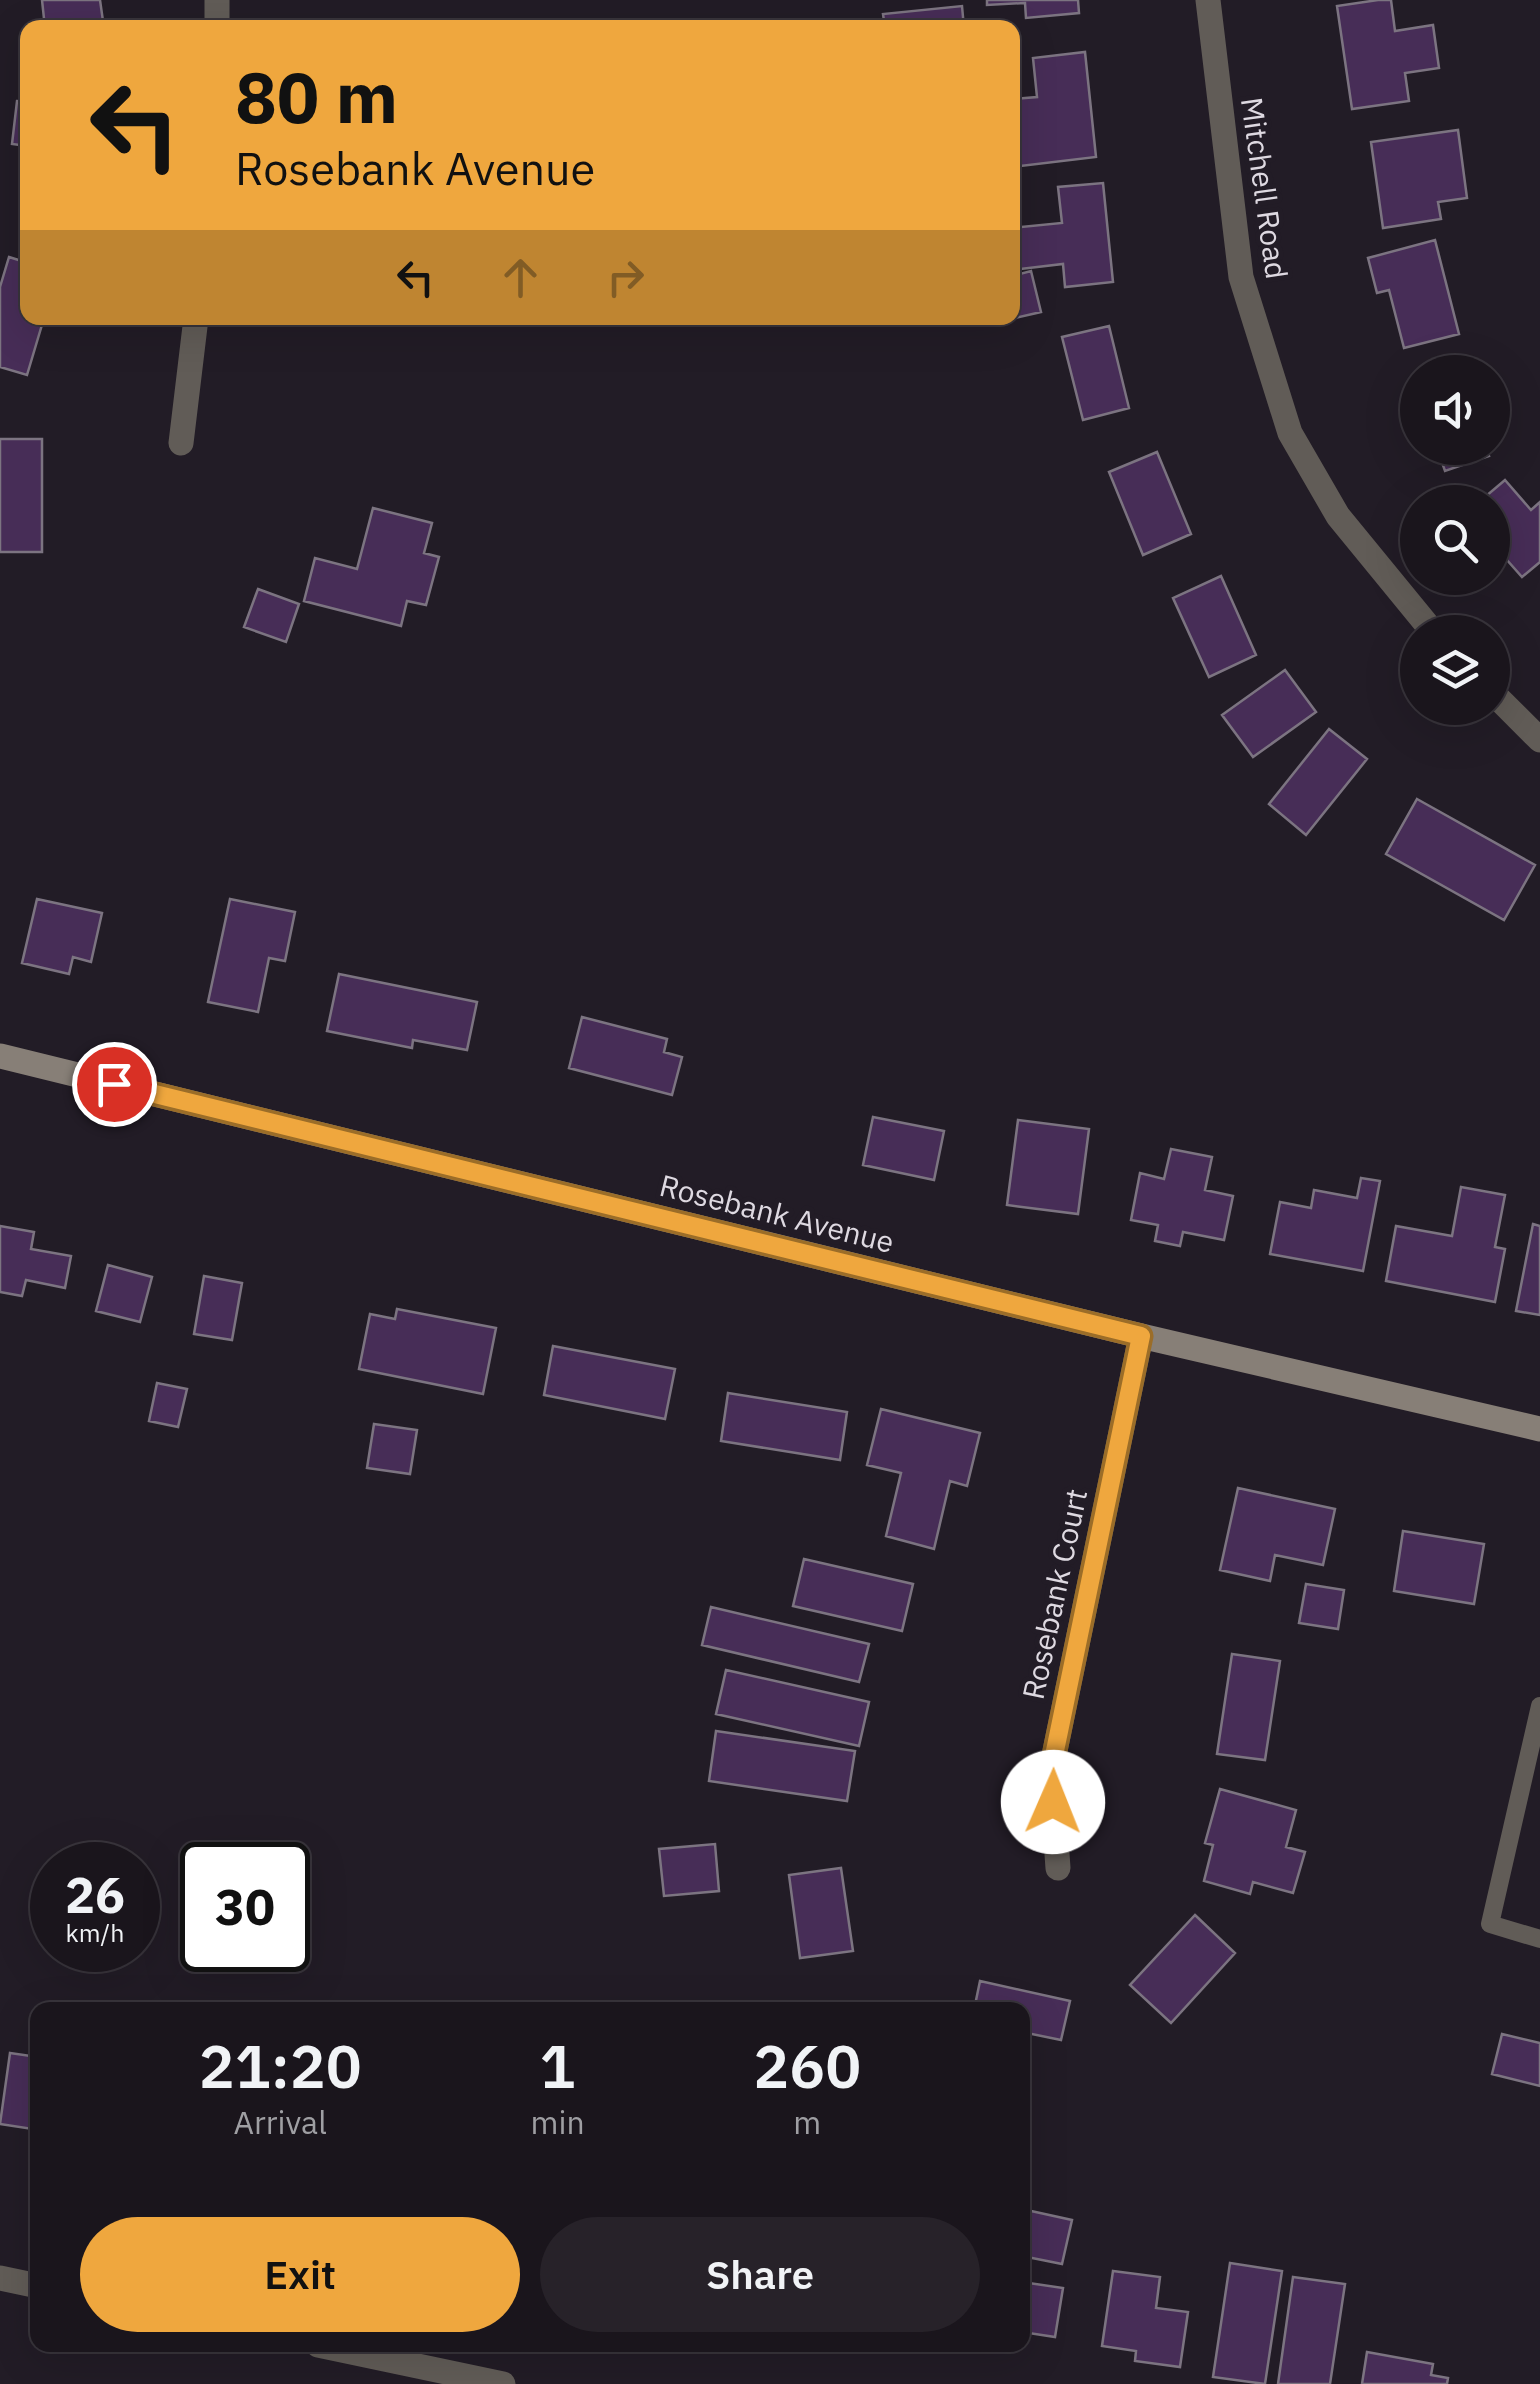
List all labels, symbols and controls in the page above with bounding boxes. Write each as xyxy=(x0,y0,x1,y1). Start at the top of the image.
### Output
text: 80 m xyxy=(235,51,398,142)
icon: left xyxy=(70,60,200,190)
street label: Mitchell Road xyxy=(1233,95,1297,281)
text: Rosebank Avenue xyxy=(235,139,595,197)
icon: left xyxy=(388,250,443,305)
icon: ahead xyxy=(493,250,548,305)
icon: right xyxy=(598,250,653,305)
map controls xyxy=(1400,355,1510,725)
button: sound xyxy=(1400,355,1510,465)
button: search xyxy=(1400,485,1510,595)
button: layers xyxy=(1400,615,1510,725)
pin xyxy=(72,1042,157,1127)
icon: arrive xyxy=(87,1057,142,1112)
street label: Rosebank Avenue xyxy=(656,1165,898,1261)
street label: Rosebank Court xyxy=(1013,1485,1095,1703)
position arrow xyxy=(1001,1750,1105,1854)
speed limit sign: 30 xyxy=(180,1842,310,1972)
text: 26 xyxy=(65,1862,125,1927)
text: km/h xyxy=(66,1916,124,1949)
text: 21:20 xyxy=(199,2026,362,2105)
text: 1 xyxy=(540,2026,576,2105)
text: 260 xyxy=(753,2026,861,2105)
text: Arrival xyxy=(234,2101,327,2143)
text: min xyxy=(530,2101,585,2143)
text: m xyxy=(793,2101,821,2143)
button: Exit xyxy=(80,2217,520,2332)
button: Share xyxy=(540,2217,980,2332)

